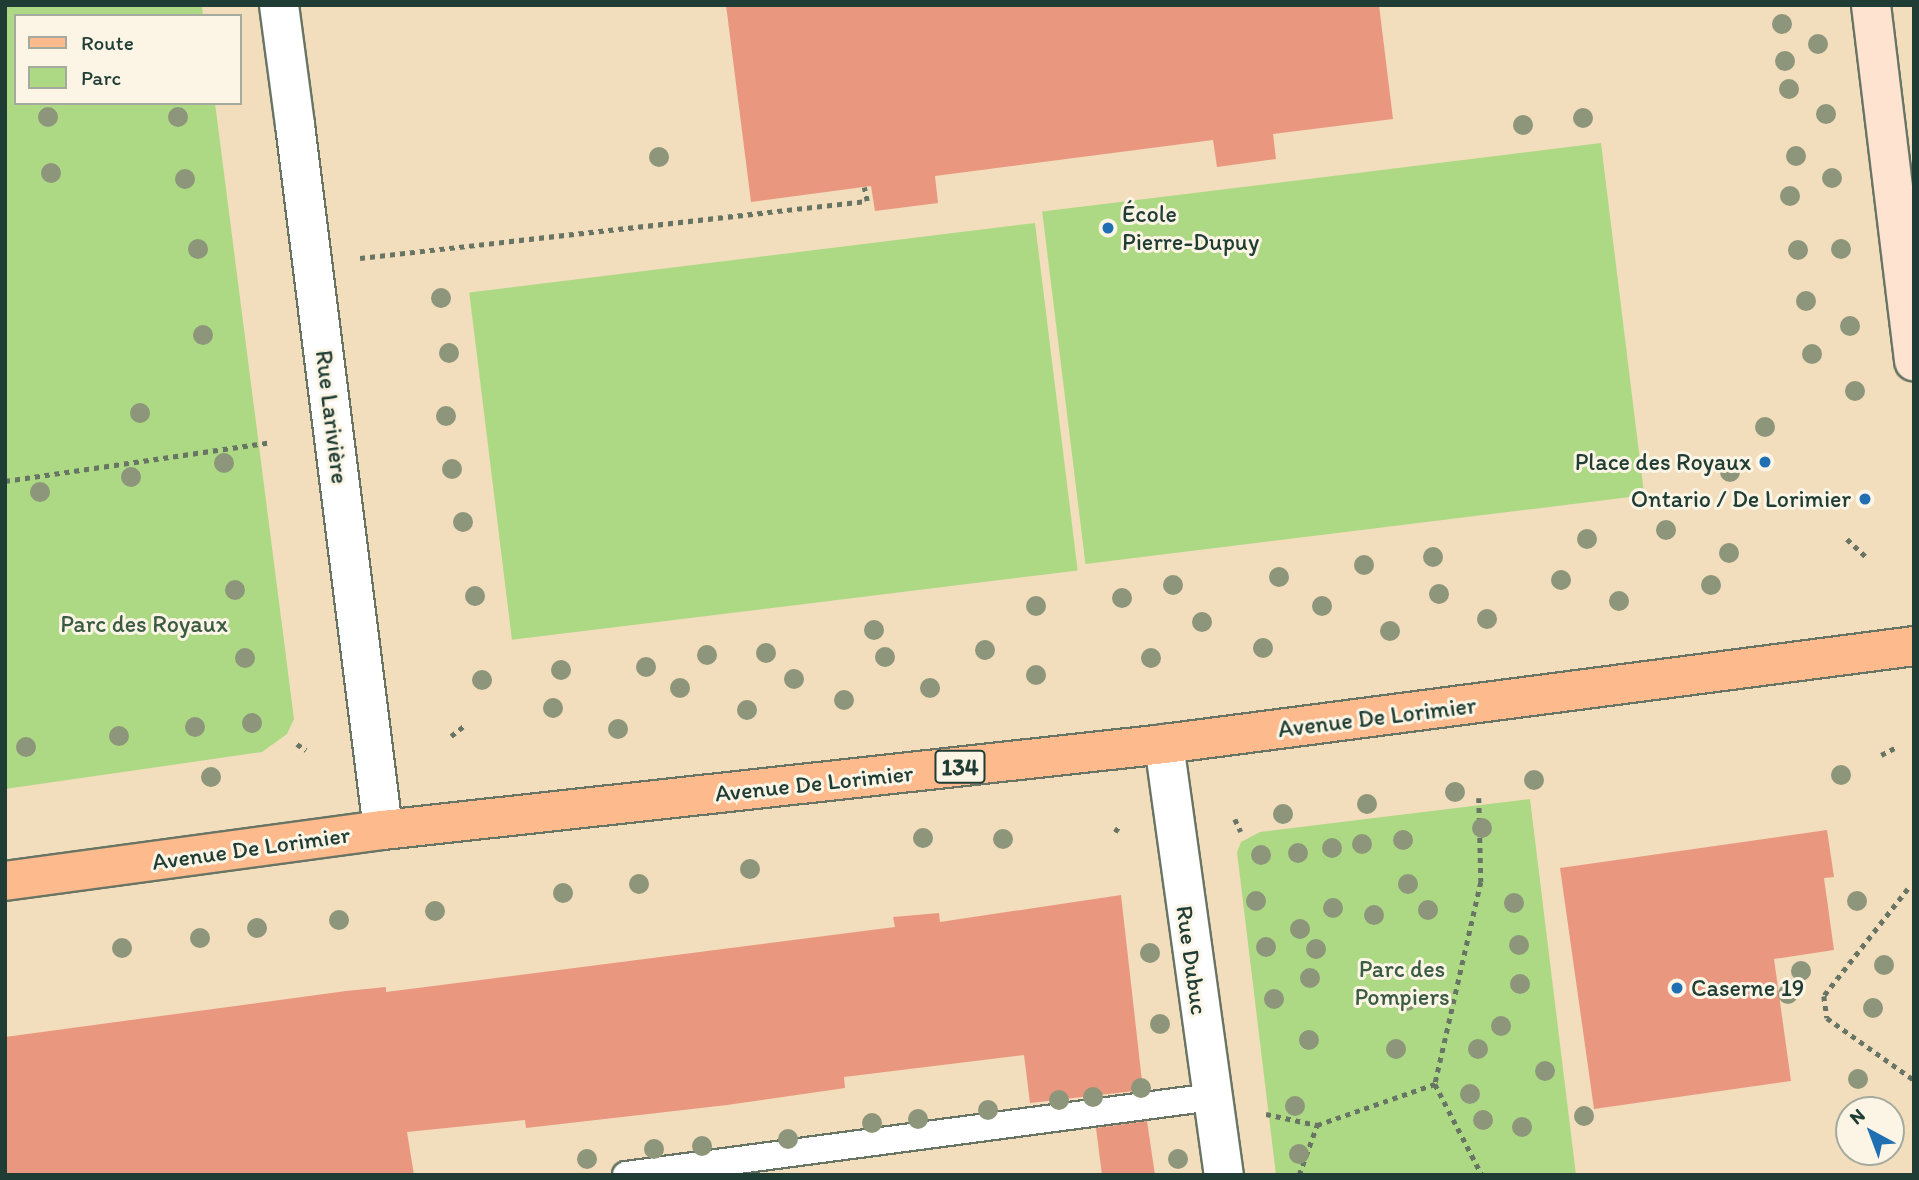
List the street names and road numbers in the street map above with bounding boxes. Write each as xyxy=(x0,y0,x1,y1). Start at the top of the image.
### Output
street label: Rue Larivière xyxy=(310,348,354,486)
street label: Avenue De Lorimier xyxy=(1276,691,1478,743)
road number: 134 xyxy=(934,748,986,786)
street label: Avenue De Lorimier xyxy=(713,758,915,808)
street label: Avenue De Lorimier xyxy=(150,820,352,876)
street label: Rue Dubuc xyxy=(1170,903,1214,1017)

